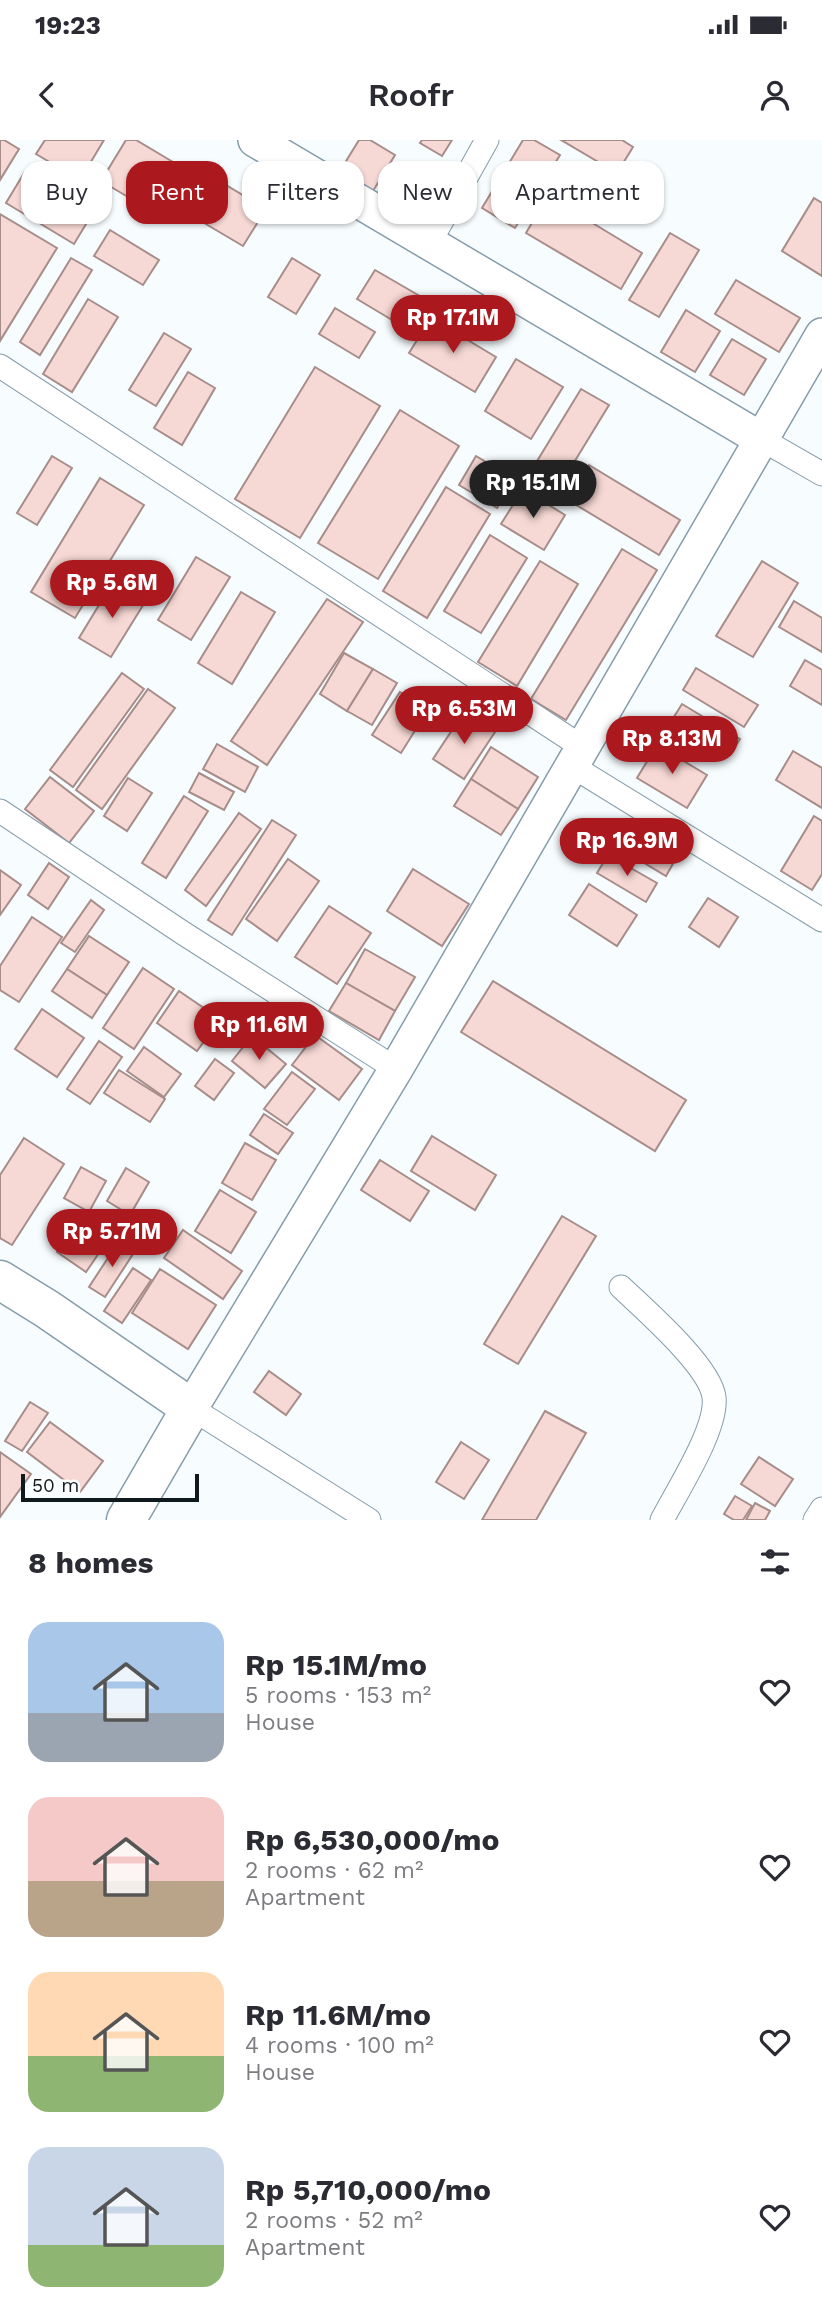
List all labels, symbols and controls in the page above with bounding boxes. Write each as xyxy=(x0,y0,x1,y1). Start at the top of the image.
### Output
text: 19:23 xyxy=(35,10,101,40)
icon: back xyxy=(28,76,66,114)
text: Roofr xyxy=(368,76,454,114)
icon: person xyxy=(756,76,794,114)
chip: Buy xyxy=(21,161,112,224)
chip: Rent xyxy=(126,161,228,224)
chip: Filters xyxy=(242,161,364,224)
chip: New xyxy=(378,161,477,224)
chip: Apartment xyxy=(491,161,664,224)
pin: Rp 17.1M xyxy=(381,296,525,355)
text: Rp 17.1M xyxy=(407,304,499,331)
pin: Rp 15.1M xyxy=(461,460,605,520)
text: Rp 15.1M xyxy=(485,469,581,496)
pin: Rp 5.6M xyxy=(47,560,177,620)
text: Rp 5.6M xyxy=(66,569,158,596)
pin: Rp 6.53M xyxy=(392,686,536,746)
text: Rp 6.53M xyxy=(411,695,517,722)
pin: Rp 8.13M xyxy=(600,716,744,776)
text: Rp 8.13M xyxy=(622,725,722,752)
pin: Rp 16.9M xyxy=(555,818,699,878)
text: Rp 16.9M xyxy=(576,827,678,854)
pin: Rp 11.6M xyxy=(187,1002,331,1062)
text: Rp 11.6M xyxy=(210,1011,308,1038)
pin: Rp 5.71M xyxy=(40,1210,184,1269)
text: Rp 5.71M xyxy=(62,1218,162,1245)
scale bar xyxy=(21,1471,200,1503)
text: 50 m xyxy=(32,1474,79,1497)
icon: filters xyxy=(756,1543,794,1581)
text: 8 homes xyxy=(28,1545,154,1580)
text: Rp 15.1M/mo xyxy=(245,1647,427,1682)
icon: home xyxy=(84,1650,168,1734)
icon: heart xyxy=(756,1673,794,1711)
text: 5 rooms · 153 m² xyxy=(245,1682,431,1709)
text: House xyxy=(245,1709,315,1736)
text: Rp 6,530,000/mo xyxy=(245,1822,499,1857)
icon: home xyxy=(84,1825,168,1909)
icon: heart xyxy=(756,1848,794,1886)
text: 2 rooms · 62 m² xyxy=(245,1857,423,1884)
text: Apartment xyxy=(245,1884,365,1911)
text: Rp 11.6M/mo xyxy=(245,1997,431,2032)
icon: home xyxy=(84,2000,168,2084)
icon: heart xyxy=(756,2023,794,2061)
text: 4 rooms · 100 m² xyxy=(245,2032,434,2059)
text: House xyxy=(245,2059,315,2086)
text: Rp 5,710,000/mo xyxy=(245,2172,491,2207)
icon: home xyxy=(84,2175,168,2259)
icon: heart xyxy=(756,2198,794,2236)
text: 2 rooms · 52 m² xyxy=(245,2207,423,2234)
text: Apartment xyxy=(245,2234,365,2261)

